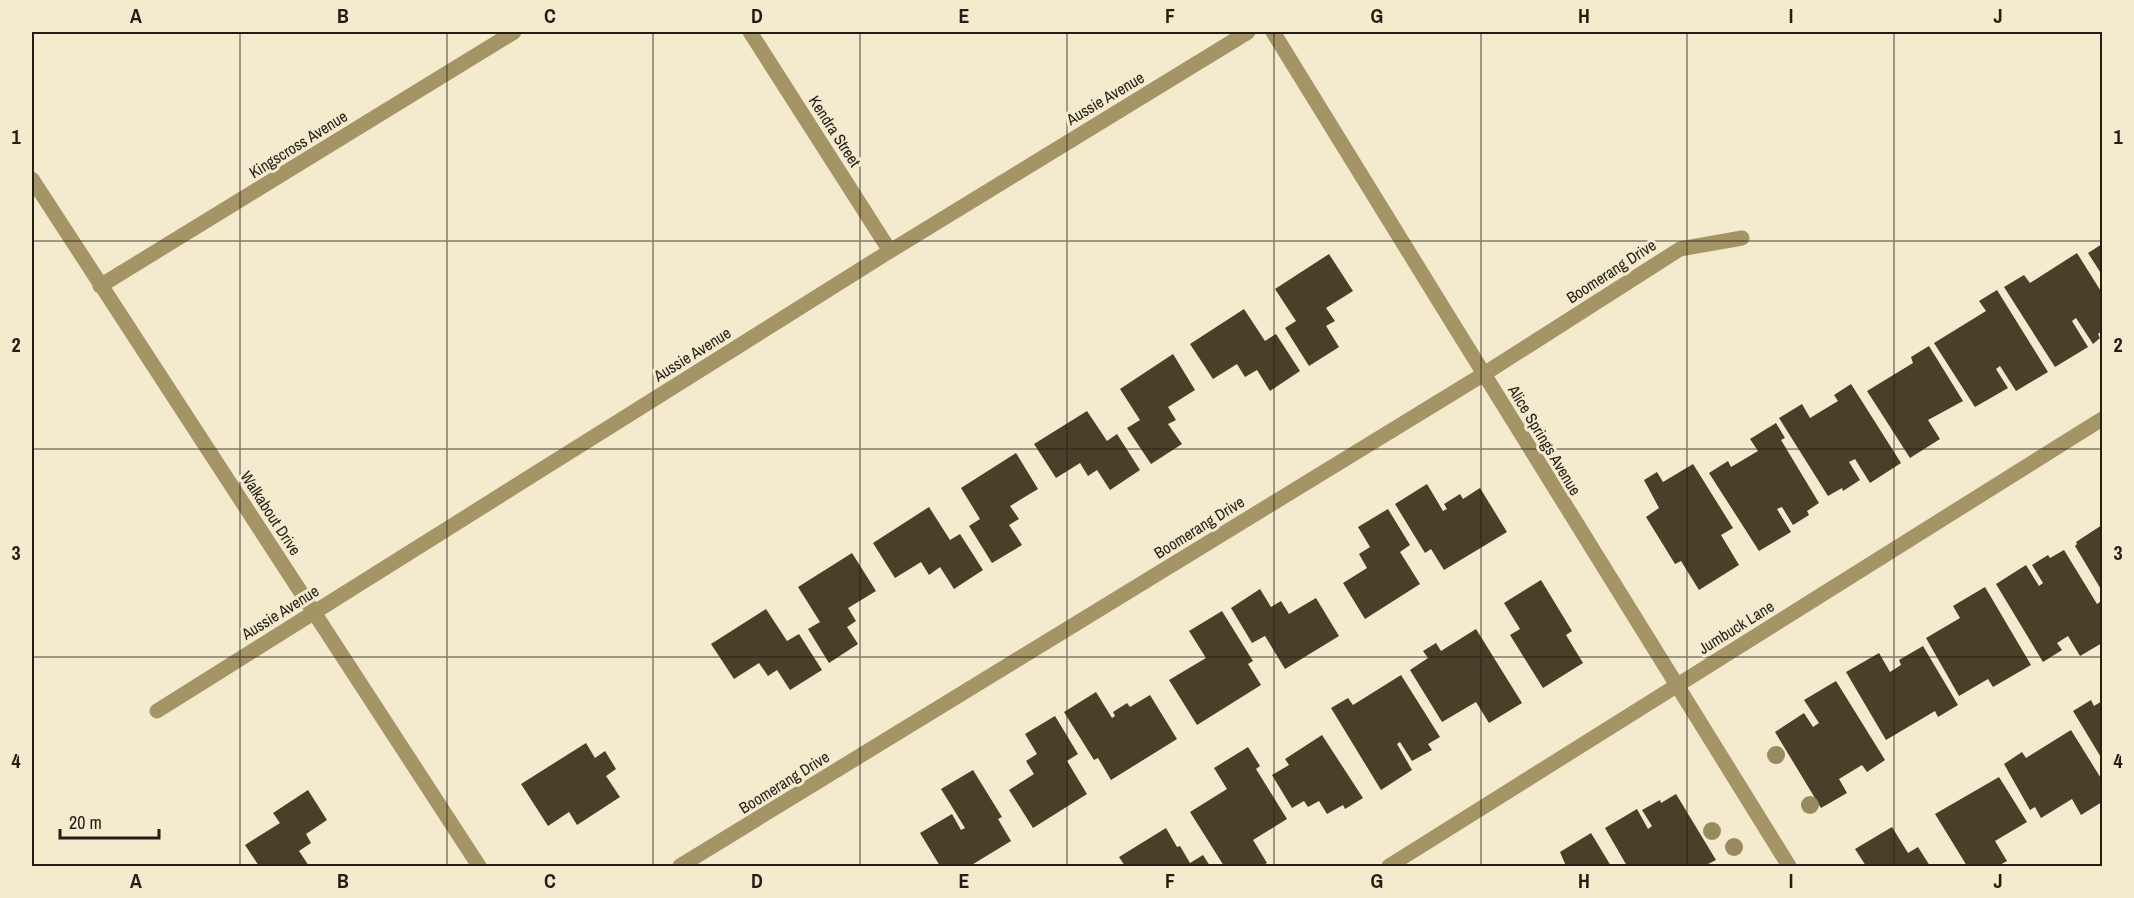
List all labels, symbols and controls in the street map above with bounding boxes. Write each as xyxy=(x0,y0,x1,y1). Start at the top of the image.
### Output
text: A xyxy=(130,2,142,29)
text: B xyxy=(337,2,349,29)
text: C xyxy=(544,2,556,29)
text: D xyxy=(751,2,763,29)
text: E xyxy=(959,2,970,29)
text: F xyxy=(1165,2,1175,29)
text: G xyxy=(1371,2,1383,29)
text: H xyxy=(1578,2,1590,29)
text: I xyxy=(1789,2,1793,29)
text: J xyxy=(1993,2,2003,29)
street label: Aussie Avenue xyxy=(1061,66,1148,130)
street label: Kendra Street xyxy=(804,91,866,171)
street label: Kingscross Avenue xyxy=(245,105,351,183)
text: 1 xyxy=(11,123,21,150)
text: 1 xyxy=(2113,123,2123,150)
street label: Boomerang Drive xyxy=(1562,234,1660,308)
street label: Aussie Avenue xyxy=(648,322,735,387)
text: 2 xyxy=(11,331,21,358)
text: 2 xyxy=(2113,331,2123,358)
street label: Alice Springs Avenue xyxy=(1503,380,1587,499)
street label: Walkabout Drive xyxy=(235,467,307,559)
street label: Boomerang Drive xyxy=(1150,490,1248,564)
text: 3 xyxy=(11,539,21,566)
text: 3 xyxy=(2113,539,2123,566)
street label: Aussie Avenue xyxy=(236,580,323,645)
street label: Jumbuck Lane xyxy=(1694,595,1778,659)
street label: Boomerang Drive xyxy=(735,745,833,819)
text: 4 xyxy=(11,747,21,774)
text: 4 xyxy=(2113,747,2123,774)
scale bar xyxy=(60,802,159,840)
text: 20 m xyxy=(69,810,102,835)
text: A xyxy=(130,867,142,894)
text: B xyxy=(337,867,349,894)
text: C xyxy=(544,867,556,894)
text: D xyxy=(751,867,763,894)
text: E xyxy=(959,867,970,894)
text: F xyxy=(1165,867,1175,894)
text: G xyxy=(1371,867,1383,894)
text: H xyxy=(1578,867,1590,894)
text: I xyxy=(1789,867,1793,894)
text: J xyxy=(1993,867,2003,894)

